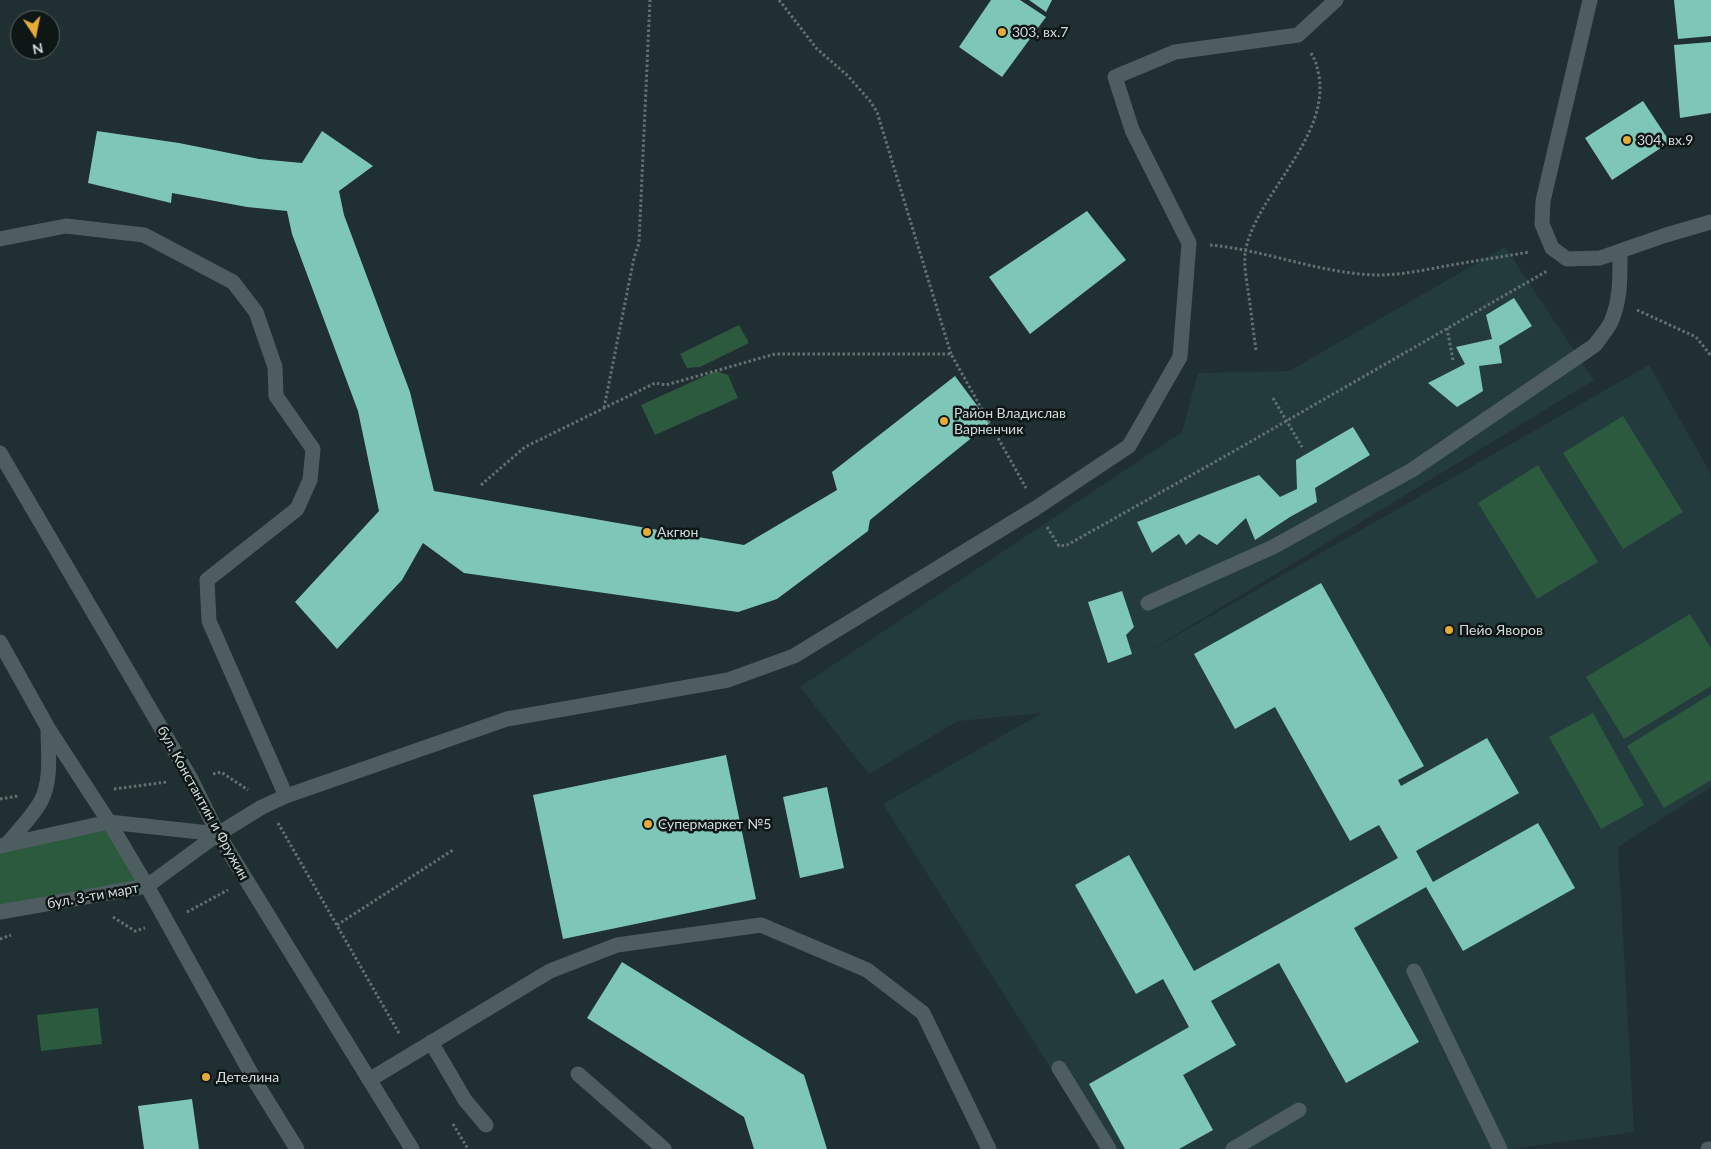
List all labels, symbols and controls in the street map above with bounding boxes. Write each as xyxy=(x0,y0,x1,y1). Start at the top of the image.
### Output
north arrow xyxy=(10,10,60,60)
place label: 303, вх.7 xyxy=(1012,24,1068,40)
marker: 303, вх.7 xyxy=(996,26,1008,38)
text: N xyxy=(31,40,45,59)
place label: 304, вх.9 xyxy=(1637,132,1693,148)
marker: 304, вх.9 xyxy=(1621,134,1633,146)
place label: Район Владислав Варненчик xyxy=(954,405,1066,438)
marker: Район Владислав Варненчик xyxy=(938,415,950,427)
place label: Акгюн xyxy=(657,524,698,540)
marker: Акгюн xyxy=(641,526,653,538)
place label: Пейо Яворов xyxy=(1459,622,1543,638)
marker: Пейо Яворов xyxy=(1443,624,1455,636)
street label: бул. Константин и Фружин xyxy=(154,723,252,883)
place label: Супермаркет №5 xyxy=(658,816,771,832)
marker: Супермаркет №5 xyxy=(642,818,654,830)
street label: бул. 3-ти март xyxy=(46,880,140,912)
place label: Детелина xyxy=(216,1069,279,1085)
marker: Детелина xyxy=(200,1071,212,1083)

